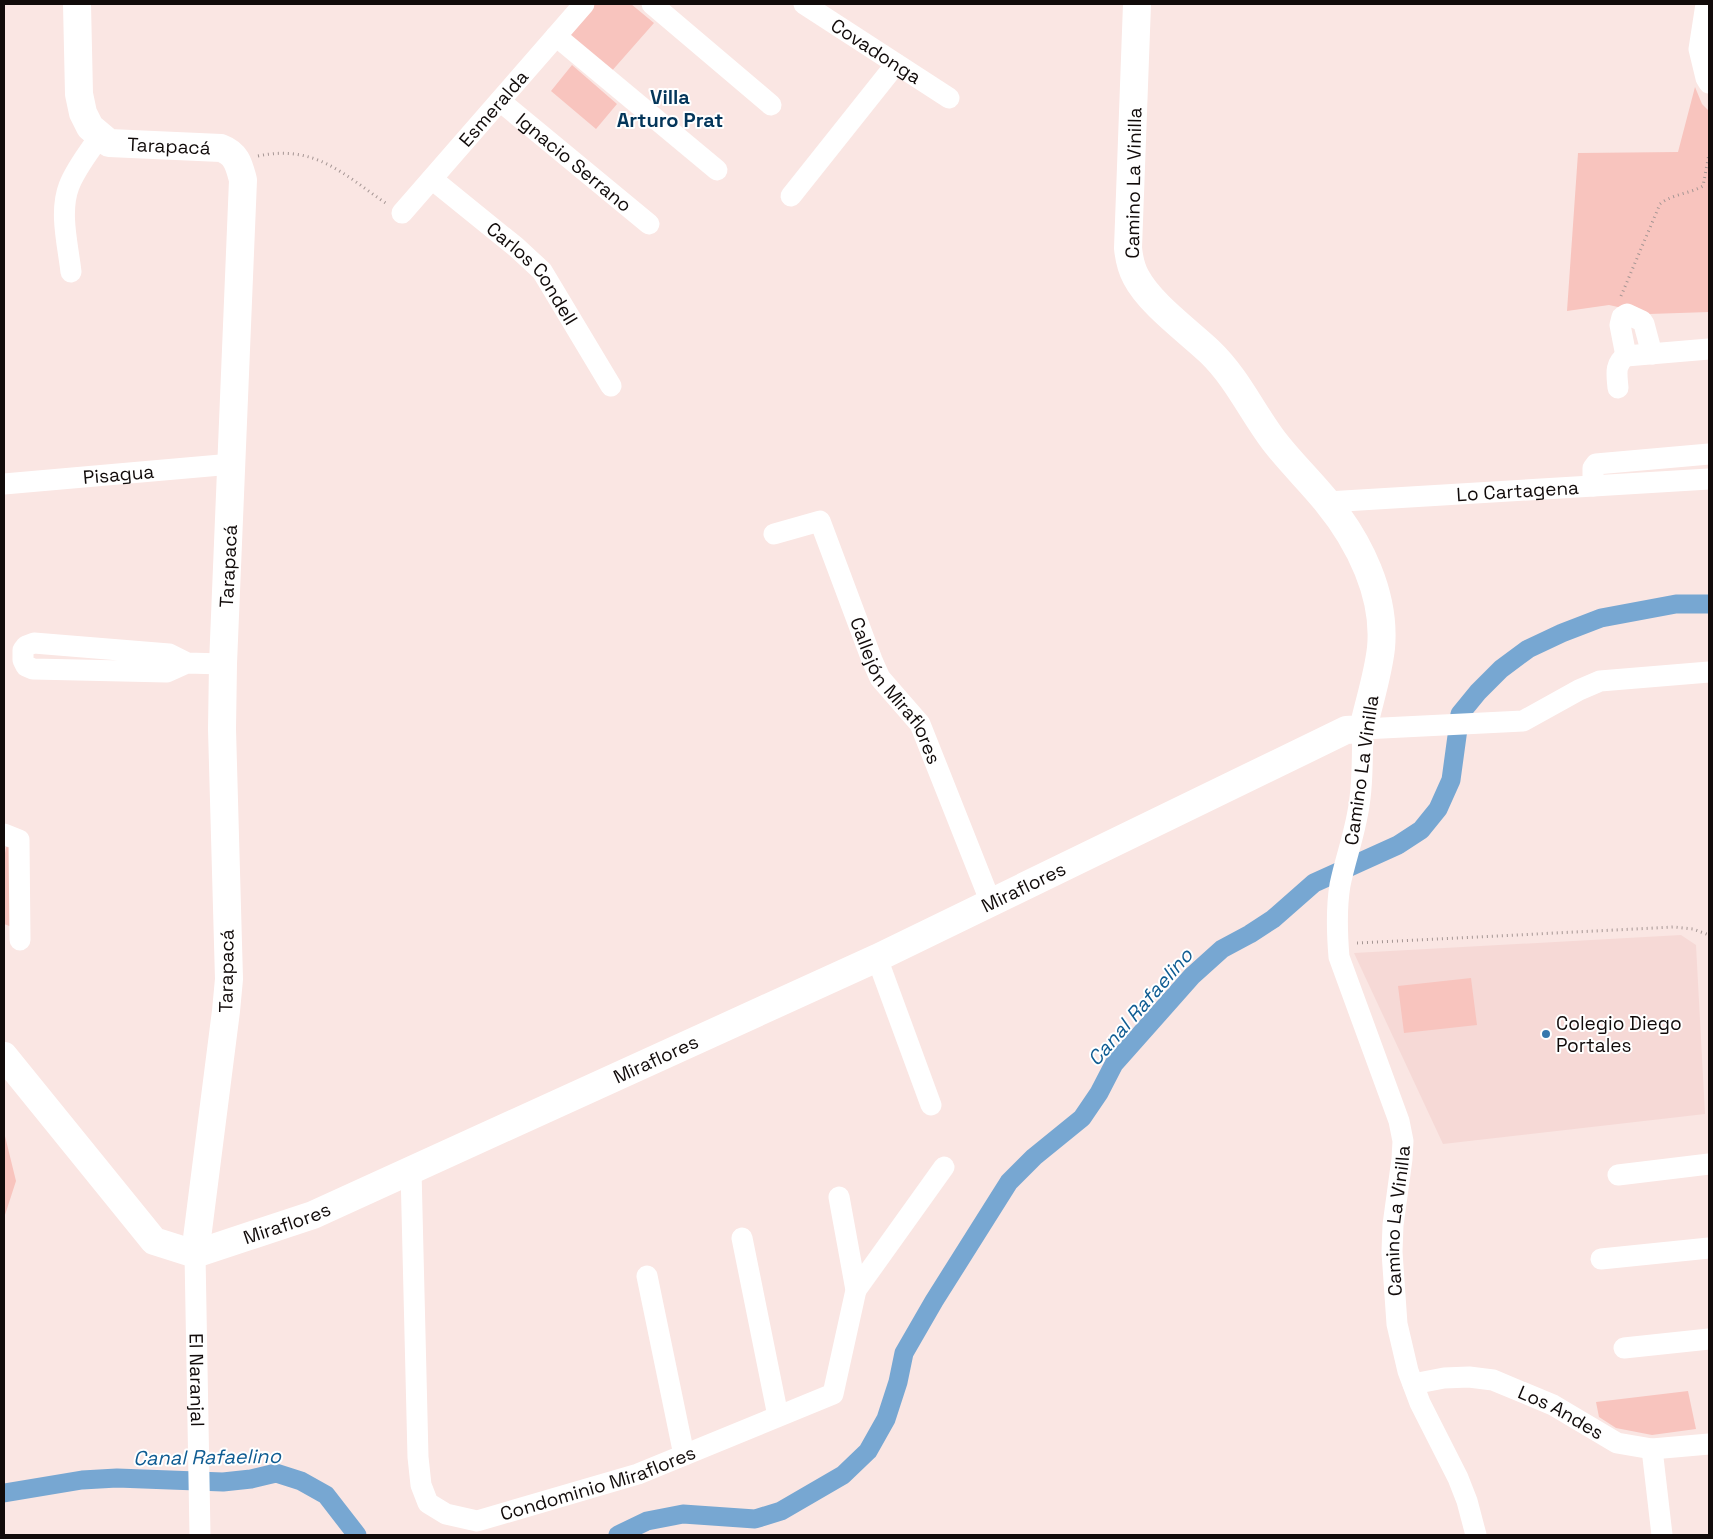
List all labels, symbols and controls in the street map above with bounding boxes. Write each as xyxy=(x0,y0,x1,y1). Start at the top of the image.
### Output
street label: Covadonga xyxy=(826,13,926,90)
street label: Esmeralda xyxy=(453,65,534,152)
district label: Villa Arturo Prat xyxy=(617,84,723,133)
street label: Ignacio Serrano xyxy=(511,107,637,218)
street label: Camino La Vinilla xyxy=(1120,107,1147,259)
street label: Tarapacá xyxy=(127,132,211,161)
street label: Carlos Condell xyxy=(481,216,583,330)
street label: Pisagua xyxy=(82,459,155,490)
street label: Lo Cartagena xyxy=(1456,475,1580,507)
street label: Tarapacá xyxy=(214,524,243,608)
street label: Callejón Miraflores xyxy=(844,614,947,768)
street label: Camino La Vinilla xyxy=(1339,693,1384,847)
street label: Miraflores xyxy=(977,856,1070,918)
street label: Tarapacá xyxy=(213,929,240,1013)
water label: Canal Rafaelino xyxy=(1082,942,1199,1071)
place label: Colegio Diego Portales xyxy=(1556,1011,1682,1058)
marker: Colegio Diego Portales xyxy=(1540,1028,1552,1040)
street label: Miraflores xyxy=(609,1029,702,1090)
street label: Camino La Vinilla xyxy=(1380,1145,1416,1297)
street label: Miraflores xyxy=(240,1197,335,1250)
street label: El Naranjal xyxy=(183,1333,210,1427)
street label: Los Andes xyxy=(1514,1380,1608,1445)
street label: Condominio Miraflores xyxy=(497,1440,699,1527)
water label: Canal Rafaelino xyxy=(133,1443,282,1471)

